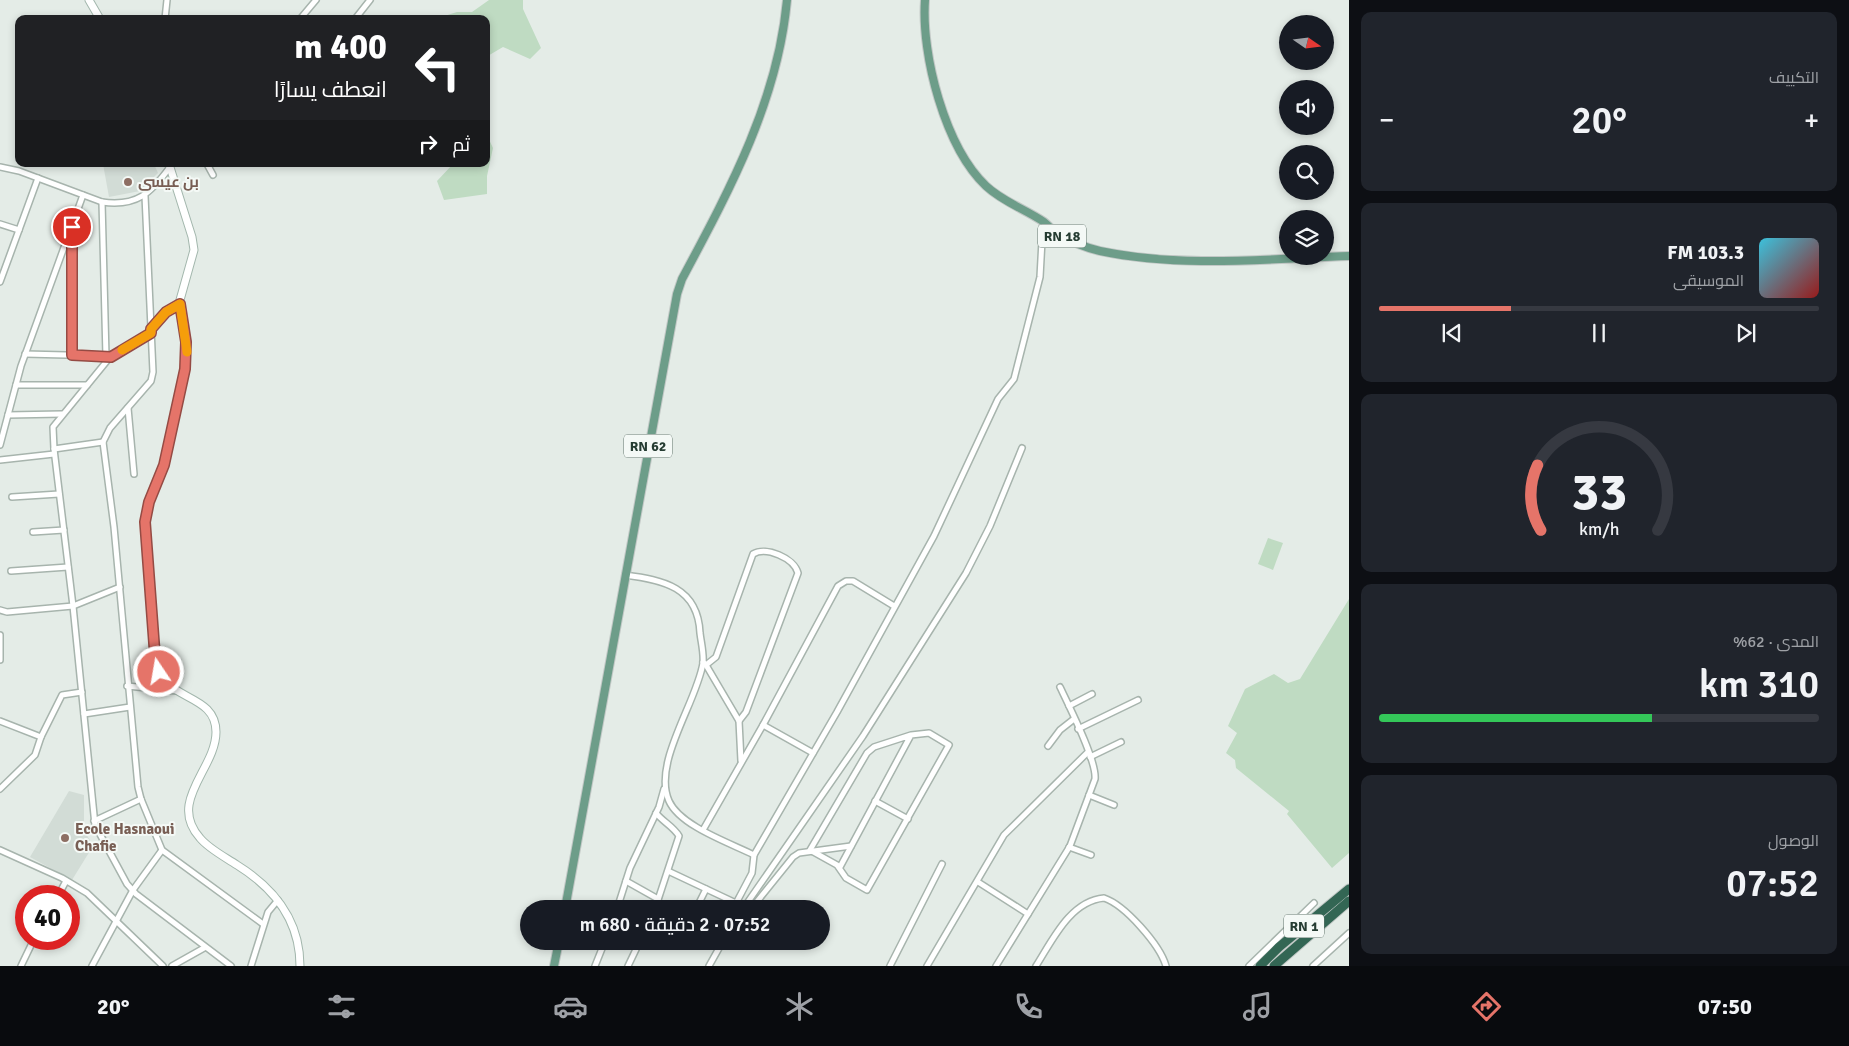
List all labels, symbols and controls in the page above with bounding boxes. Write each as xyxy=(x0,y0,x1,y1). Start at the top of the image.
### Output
north arrow xyxy=(1279,15,1334,70)
map controls xyxy=(1279,15,1334,265)
text: 400 m xyxy=(294,25,387,68)
icon: left xyxy=(405,35,470,100)
text: التكييف xyxy=(1769,68,1819,88)
text: انعطف يسارًا xyxy=(274,76,387,103)
button: sound xyxy=(1279,80,1334,135)
text: 20° xyxy=(1571,97,1627,144)
text: − xyxy=(1379,103,1394,137)
text: + xyxy=(1804,103,1819,137)
icon: right xyxy=(414,130,442,158)
text: ثم xyxy=(452,133,470,157)
button: search xyxy=(1279,145,1334,200)
place label: بن عيسى xyxy=(138,173,199,191)
marker: بن عيسى xyxy=(122,176,134,188)
pin xyxy=(51,206,93,248)
button: layers xyxy=(1279,210,1334,265)
icon: arrive xyxy=(58,213,86,241)
road number: RN 18 xyxy=(1038,225,1086,248)
text: 103.3 FM xyxy=(1667,241,1744,265)
text: الموسيقى xyxy=(1673,271,1744,291)
icon: previous xyxy=(1438,319,1466,347)
icon: pause xyxy=(1585,319,1613,347)
icon: next xyxy=(1732,319,1760,347)
road number: RN 62 xyxy=(624,434,672,458)
text: 33 xyxy=(1571,460,1627,524)
text: km/h xyxy=(1579,518,1619,540)
text: المدى · 62% xyxy=(1733,632,1819,652)
position arrow xyxy=(132,645,184,697)
text: 310 km xyxy=(1699,661,1819,708)
place label: Ecole Hasnaoui Chafie xyxy=(75,820,175,855)
text: الوصول xyxy=(1768,831,1819,851)
marker: Ecole Hasnaoui Chafie xyxy=(59,832,71,844)
text: 07:52 xyxy=(1726,860,1819,907)
speed limit sign: 40 xyxy=(15,885,80,950)
text: 07:52 · 2 دقيقة · 680 m xyxy=(580,913,770,937)
road number: RN 1 xyxy=(1284,914,1324,938)
icon: filters xyxy=(324,989,359,1024)
icon: car xyxy=(553,989,588,1024)
icon: climate xyxy=(782,989,817,1024)
icon: phone xyxy=(1011,989,1046,1024)
icon: music xyxy=(1240,989,1275,1024)
icon: directions xyxy=(1469,989,1504,1024)
text: 20° xyxy=(97,993,130,1020)
text: 07:50 xyxy=(1698,993,1752,1020)

